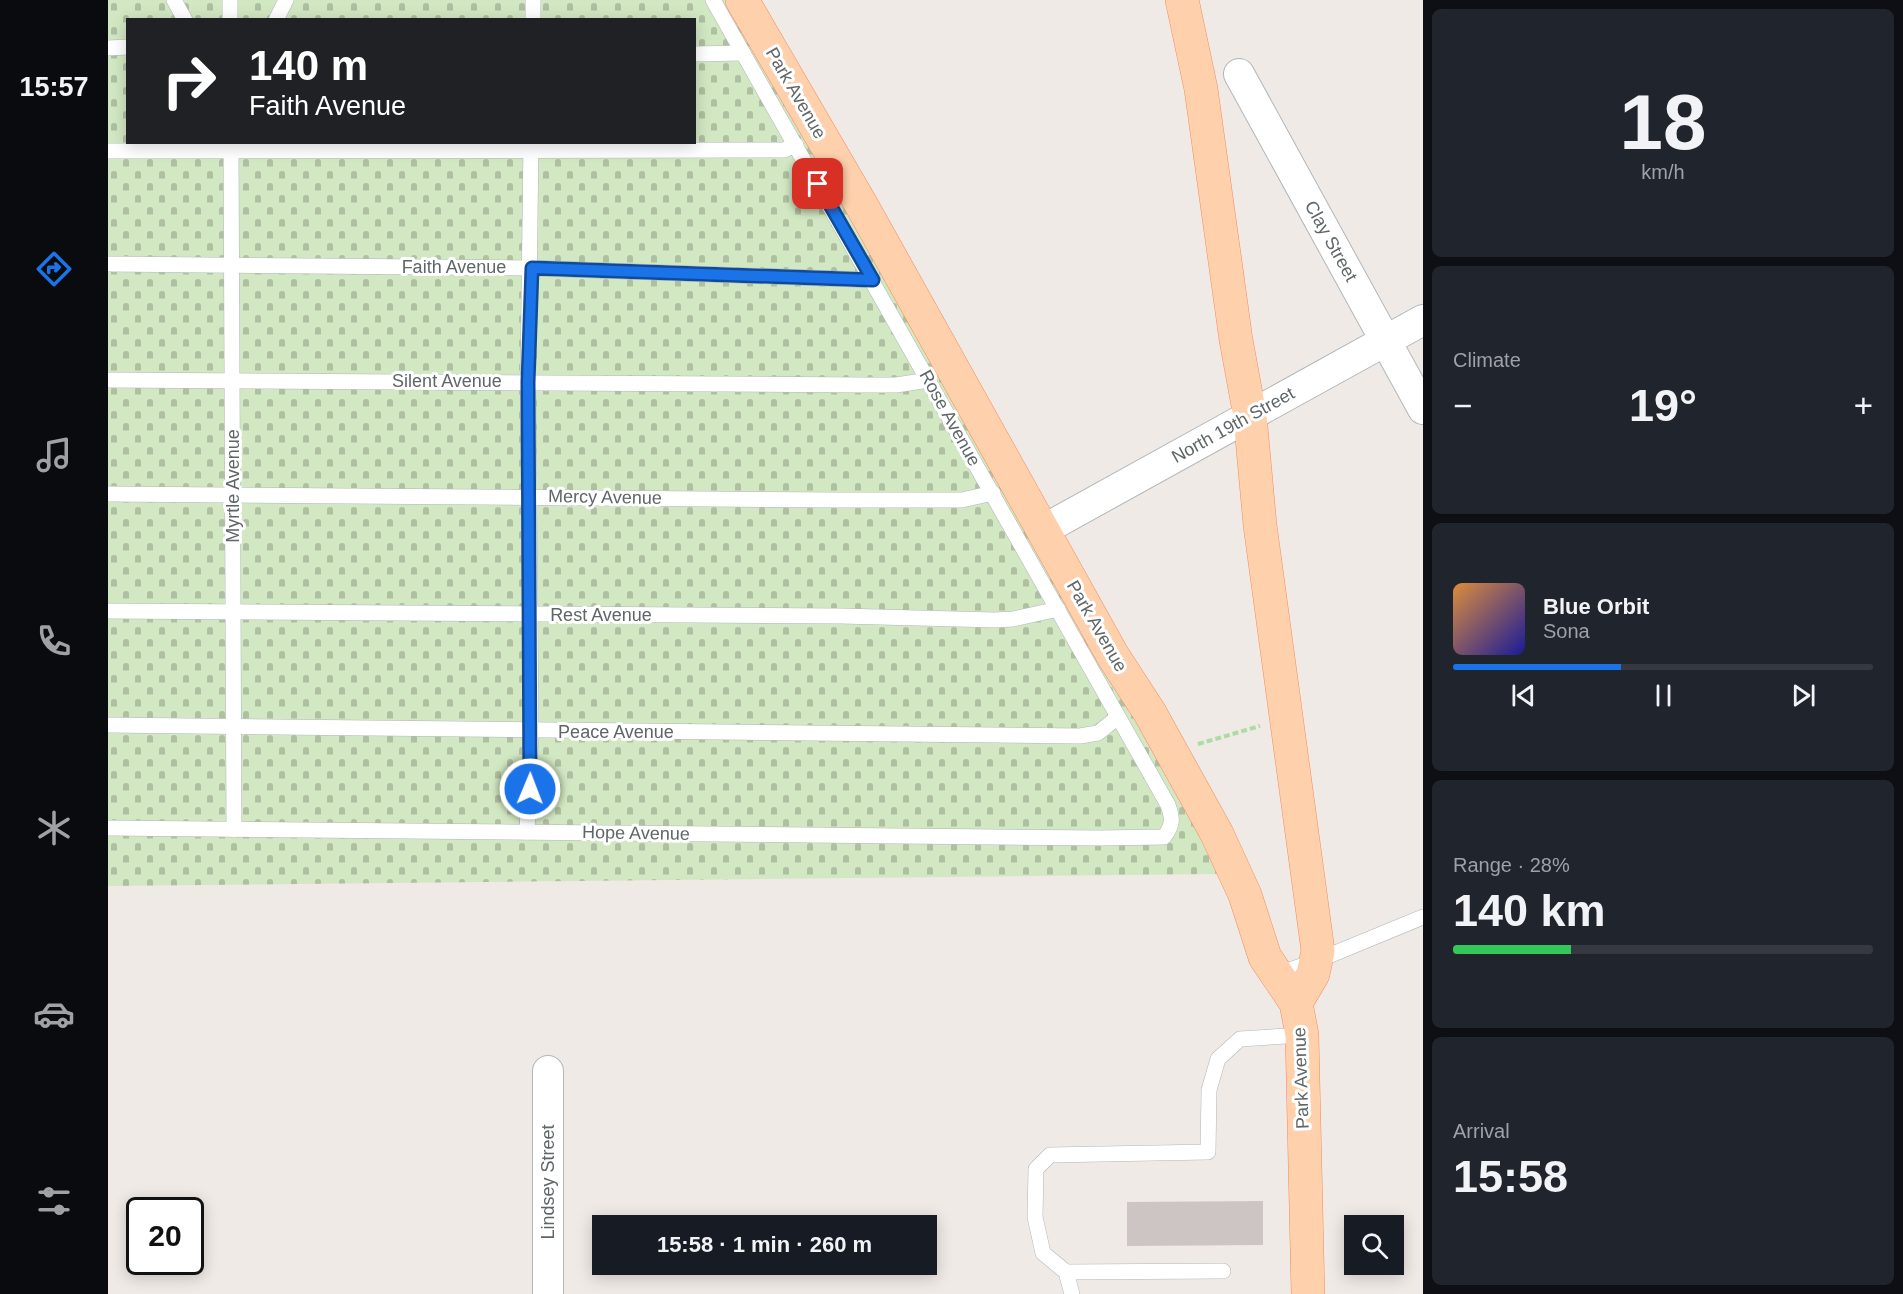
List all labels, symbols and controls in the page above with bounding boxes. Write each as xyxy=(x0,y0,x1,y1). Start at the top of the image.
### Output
icon: right xyxy=(150,42,228,120)
text: 140 m xyxy=(249,42,368,89)
street label: Park Avenue xyxy=(762,44,830,142)
text: 15:57 xyxy=(19,72,89,102)
text: 18 xyxy=(1620,78,1706,166)
text: Faith Avenue xyxy=(249,91,406,121)
pin xyxy=(792,158,843,209)
text: km/h xyxy=(1641,161,1685,183)
icon: arrive xyxy=(801,167,834,200)
street label: Clay Street xyxy=(1301,197,1361,285)
icon: directions xyxy=(33,248,75,290)
street label: Faith Avenue xyxy=(402,257,506,277)
text: Climate xyxy=(1453,349,1521,371)
street label: Rose Avenue xyxy=(915,366,985,470)
street label: Silent Avenue xyxy=(392,371,502,391)
text: 19° xyxy=(1629,380,1697,431)
street label: North 19th Street xyxy=(1168,383,1298,467)
text: − xyxy=(1453,387,1472,424)
text: + xyxy=(1854,387,1873,424)
street label: Myrtle Avenue xyxy=(223,429,243,543)
icon: music xyxy=(33,434,75,476)
street label: Mercy Avenue xyxy=(548,486,662,508)
street label: Park Avenue xyxy=(1063,577,1131,675)
text: Blue Orbit xyxy=(1543,594,1649,619)
street label: Rest Avenue xyxy=(550,605,652,625)
icon: phone xyxy=(33,620,75,662)
text: Sona xyxy=(1543,620,1590,642)
icon: previous xyxy=(1507,679,1540,712)
icon: pause xyxy=(1647,679,1680,712)
icon: next xyxy=(1787,679,1820,712)
street label: Peace Avenue xyxy=(558,722,674,742)
position arrow xyxy=(498,757,562,821)
icon: climate xyxy=(33,807,75,849)
street label: Hope Avenue xyxy=(582,822,690,844)
text: Range · 28% xyxy=(1453,854,1570,876)
text: 140 km xyxy=(1453,885,1606,936)
icon: car xyxy=(33,993,75,1035)
street label: Park Avenue xyxy=(1289,1027,1313,1129)
text: Arrival xyxy=(1453,1120,1510,1142)
street label: Lindsey Street xyxy=(538,1124,558,1240)
text: 15:58 xyxy=(1453,1151,1568,1202)
icon: filters xyxy=(33,1180,75,1222)
speed limit sign: 20 xyxy=(126,1197,204,1275)
map controls xyxy=(1344,1215,1404,1275)
button: search xyxy=(1344,1215,1404,1275)
text: 15:58 · 1 min · 260 m xyxy=(657,1232,872,1257)

